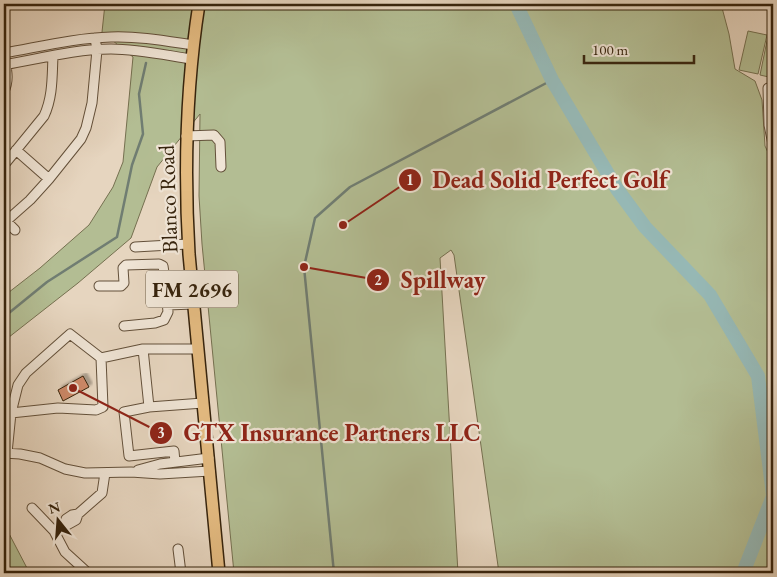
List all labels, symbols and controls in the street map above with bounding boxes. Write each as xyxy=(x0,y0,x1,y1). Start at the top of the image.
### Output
scale bar xyxy=(584,32,694,64)
text: 100 m xyxy=(592,40,629,59)
street label: Blanco Road xyxy=(152,143,184,254)
callout: Dead Solid Perfect Golf xyxy=(398,160,678,199)
text: Dead Solid Perfect Golf xyxy=(432,164,671,195)
text: 1 xyxy=(406,170,414,189)
callout: Spillway xyxy=(365,260,495,299)
text: Spillway xyxy=(401,264,486,296)
road number: FM 2696 xyxy=(146,270,238,308)
text: 2 xyxy=(374,270,382,289)
callout: GTX Insurance Partners LLC xyxy=(149,413,491,452)
text: GTX Insurance Partners LLC xyxy=(183,417,481,448)
text: 3 xyxy=(157,423,165,442)
north arrow xyxy=(32,494,82,544)
text: N xyxy=(46,497,63,518)

